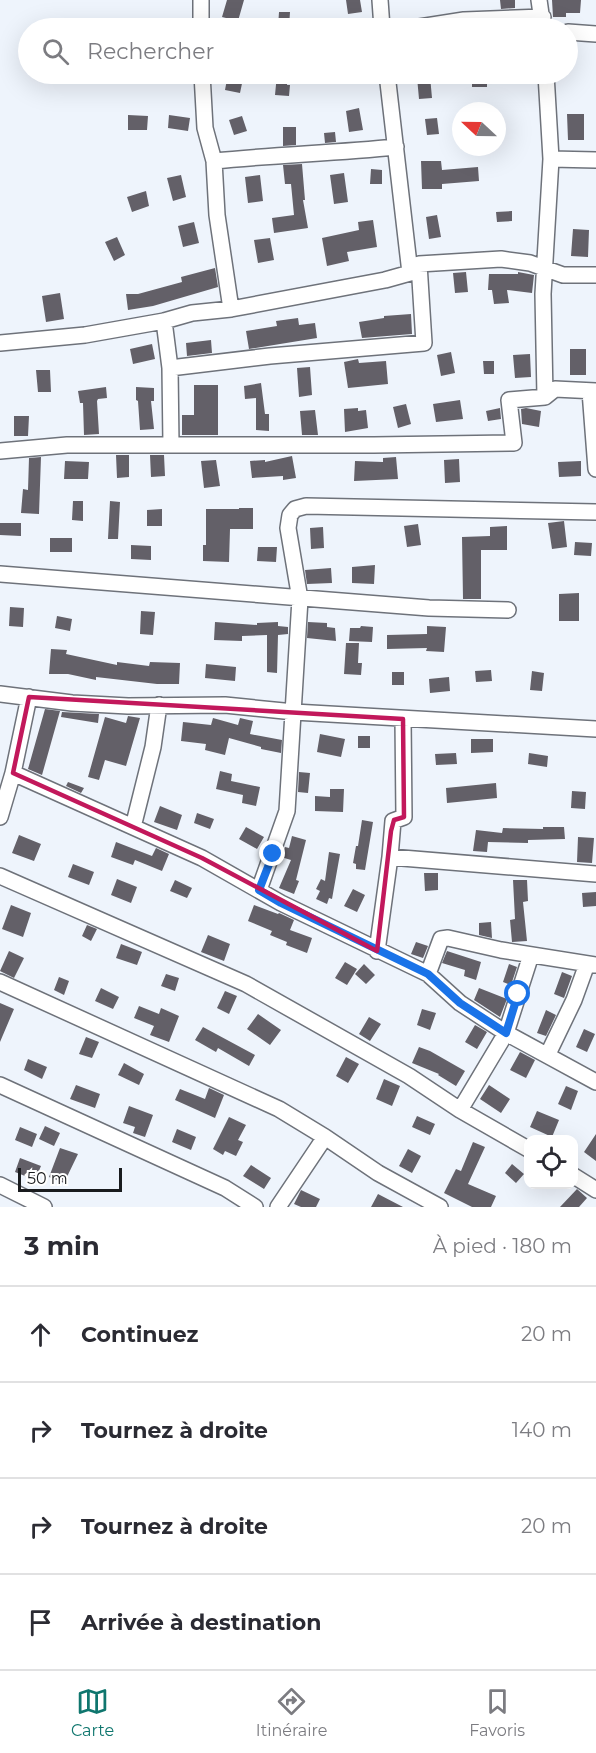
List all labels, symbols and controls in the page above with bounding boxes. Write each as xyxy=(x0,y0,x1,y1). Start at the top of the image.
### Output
search box xyxy=(18,18,578,84)
icon: search xyxy=(39,35,72,68)
text: Rechercher xyxy=(87,38,214,65)
north arrow xyxy=(452,102,506,156)
route end xyxy=(259,840,285,866)
route start xyxy=(504,980,530,1006)
map controls xyxy=(524,1135,578,1189)
button: locate xyxy=(524,1135,578,1189)
scale bar xyxy=(18,1165,122,1192)
text: 50 m xyxy=(27,1169,68,1188)
text: 3 min xyxy=(24,1230,100,1262)
text: À pied · 180 m xyxy=(433,1234,572,1258)
icon: ahead xyxy=(24,1318,57,1351)
text: Continuez xyxy=(81,1321,198,1348)
text: 20 m xyxy=(521,1322,572,1346)
icon: right xyxy=(24,1414,57,1447)
text: Tournez à droite xyxy=(81,1417,268,1444)
text: 140 m xyxy=(512,1418,572,1442)
icon: right xyxy=(24,1510,57,1543)
text: Tournez à droite xyxy=(81,1513,268,1540)
text: 20 m xyxy=(521,1514,572,1538)
icon: arrive xyxy=(24,1606,57,1639)
text: Arrivée à destination xyxy=(81,1609,321,1636)
tab: Carte xyxy=(71,1685,114,1740)
tab: Itinéraire xyxy=(256,1685,327,1740)
tab: Favoris xyxy=(469,1685,525,1740)

